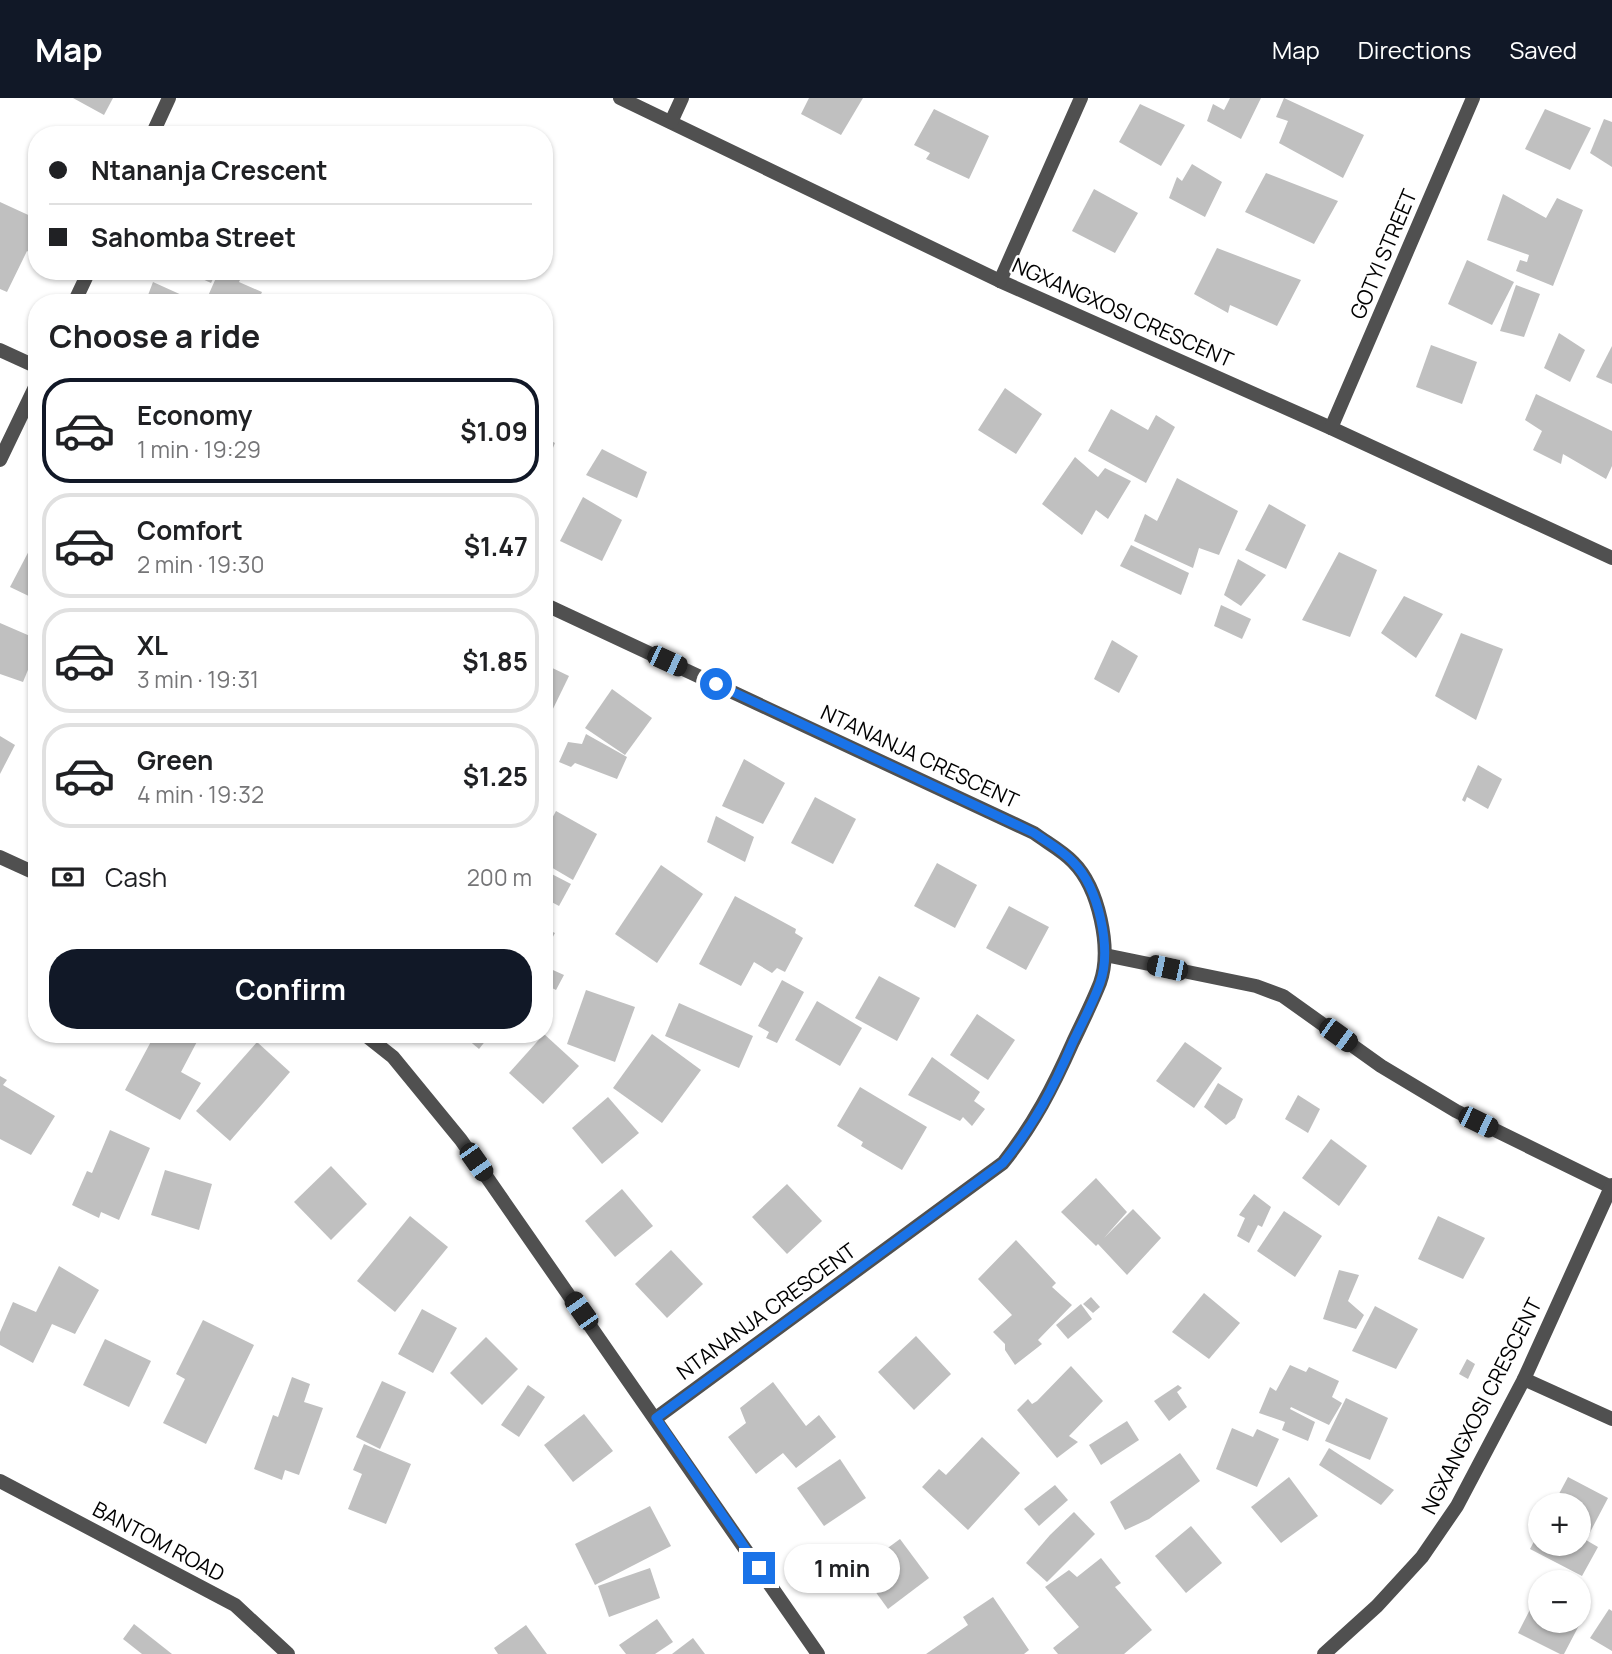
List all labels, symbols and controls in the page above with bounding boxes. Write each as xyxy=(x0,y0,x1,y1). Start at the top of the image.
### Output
text: Map xyxy=(35,27,103,72)
text: Map xyxy=(1272,33,1320,66)
text: Directions xyxy=(1358,33,1471,66)
text: Saved xyxy=(1509,33,1577,66)
text: Ntananja Crescent xyxy=(91,152,327,188)
street label: GOTYI STREET xyxy=(1343,184,1423,323)
text: Sahomba Street xyxy=(91,219,296,255)
street label: NGXANGXOSI CRESCENT xyxy=(1008,251,1238,374)
text: Choose a ride xyxy=(49,314,260,358)
text: Economy xyxy=(137,397,252,433)
icon: car xyxy=(53,399,116,462)
text: $1.09 xyxy=(460,413,528,449)
text: 1 min · 19:29 xyxy=(137,433,261,465)
text: Comfort xyxy=(137,512,243,548)
icon: car xyxy=(53,514,116,577)
text: $1.47 xyxy=(464,528,528,564)
text: 2 min · 19:30 xyxy=(137,548,265,580)
text: XL xyxy=(137,627,168,663)
icon: car xyxy=(53,629,116,692)
text: $1.85 xyxy=(462,643,528,679)
car xyxy=(644,643,691,679)
text: 3 min · 19:31 xyxy=(137,663,259,695)
route start xyxy=(700,668,732,700)
street label: NTANANJA CRESCENT xyxy=(817,698,1024,814)
text: Green xyxy=(137,742,213,778)
icon: car xyxy=(53,744,116,807)
text: $1.25 xyxy=(463,758,528,794)
text: 4 min · 19:32 xyxy=(137,778,264,810)
icon: cash xyxy=(49,858,87,896)
text: Cash xyxy=(105,859,167,895)
text: 200 m xyxy=(467,861,532,893)
button: Confirm xyxy=(49,949,532,1029)
car xyxy=(1145,953,1190,983)
car xyxy=(1315,1014,1362,1056)
car xyxy=(1455,1103,1502,1141)
car xyxy=(456,1139,497,1185)
street label: NTANANJA CRESCENT xyxy=(671,1236,862,1386)
car xyxy=(561,1288,602,1334)
street label: NGXANGXOSI CRESCENT xyxy=(1414,1293,1548,1519)
map controls xyxy=(1528,1493,1591,1633)
button: + xyxy=(1528,1493,1591,1556)
street label: BANTOM ROAD xyxy=(88,1494,230,1588)
callout: 1 min xyxy=(784,1544,899,1592)
route end xyxy=(743,1552,775,1584)
text: 1 min xyxy=(814,1552,870,1584)
button: − xyxy=(1528,1570,1591,1633)

